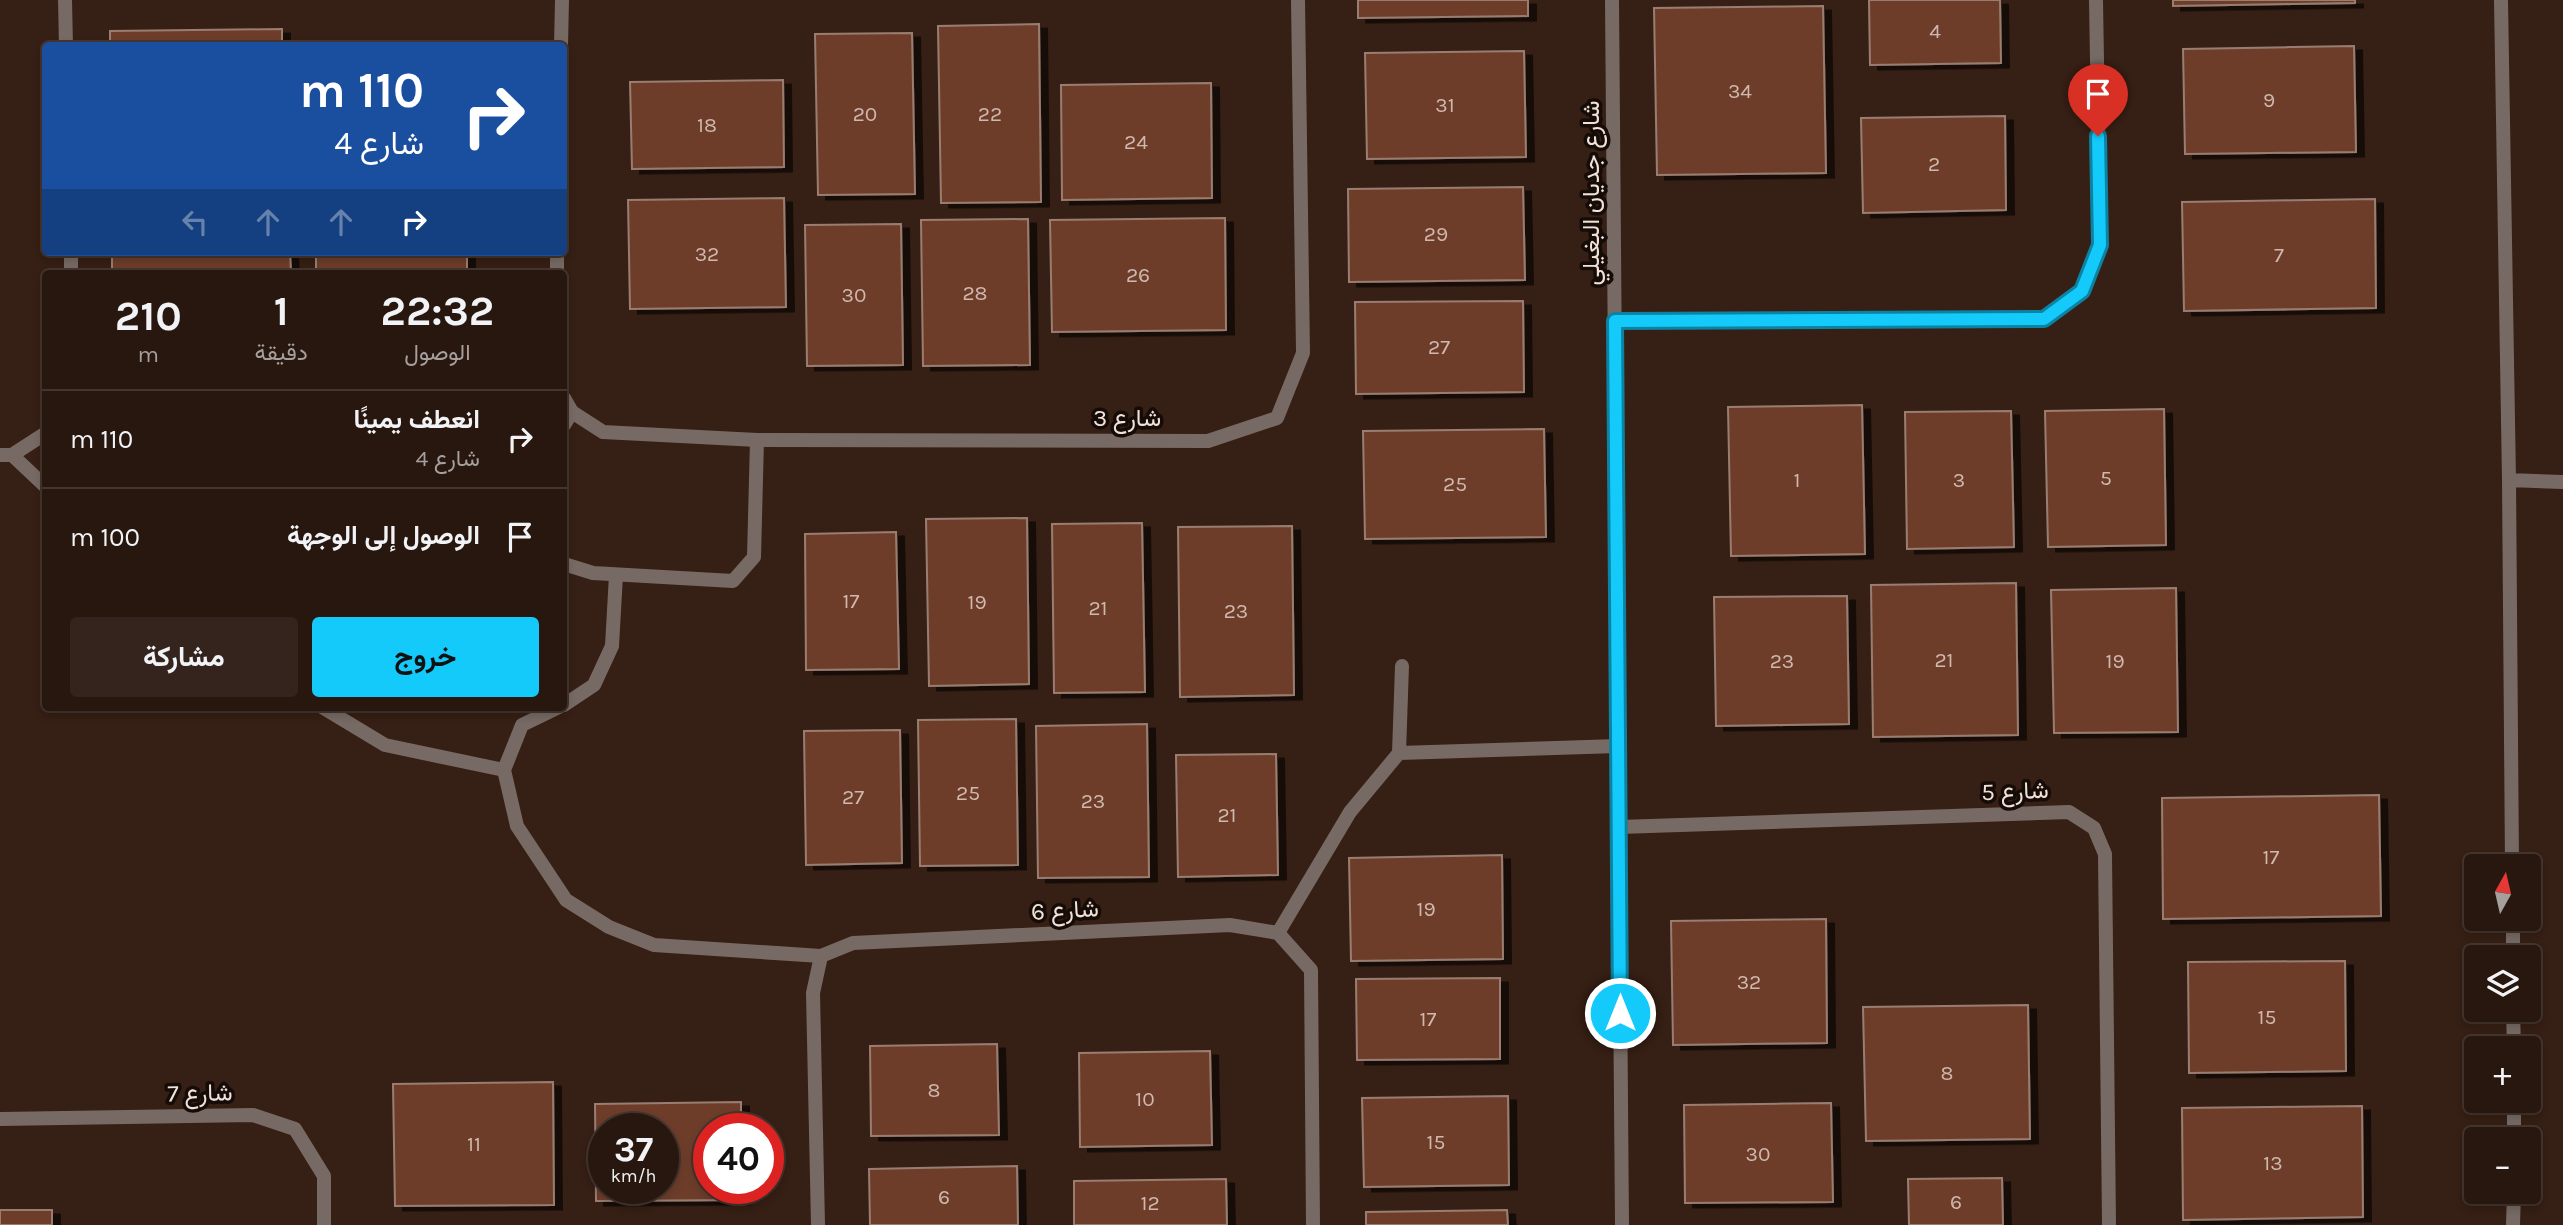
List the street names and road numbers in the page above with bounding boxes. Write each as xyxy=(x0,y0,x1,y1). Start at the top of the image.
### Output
street label: شارع جديان البغيلي xyxy=(1577,101,1610,285)
street label: شارع 3 xyxy=(1093,404,1161,434)
street label: شارع 5 xyxy=(1981,776,2049,808)
street label: شارع 6 xyxy=(1030,894,1100,928)
street label: شارع 7 xyxy=(167,1078,233,1110)

